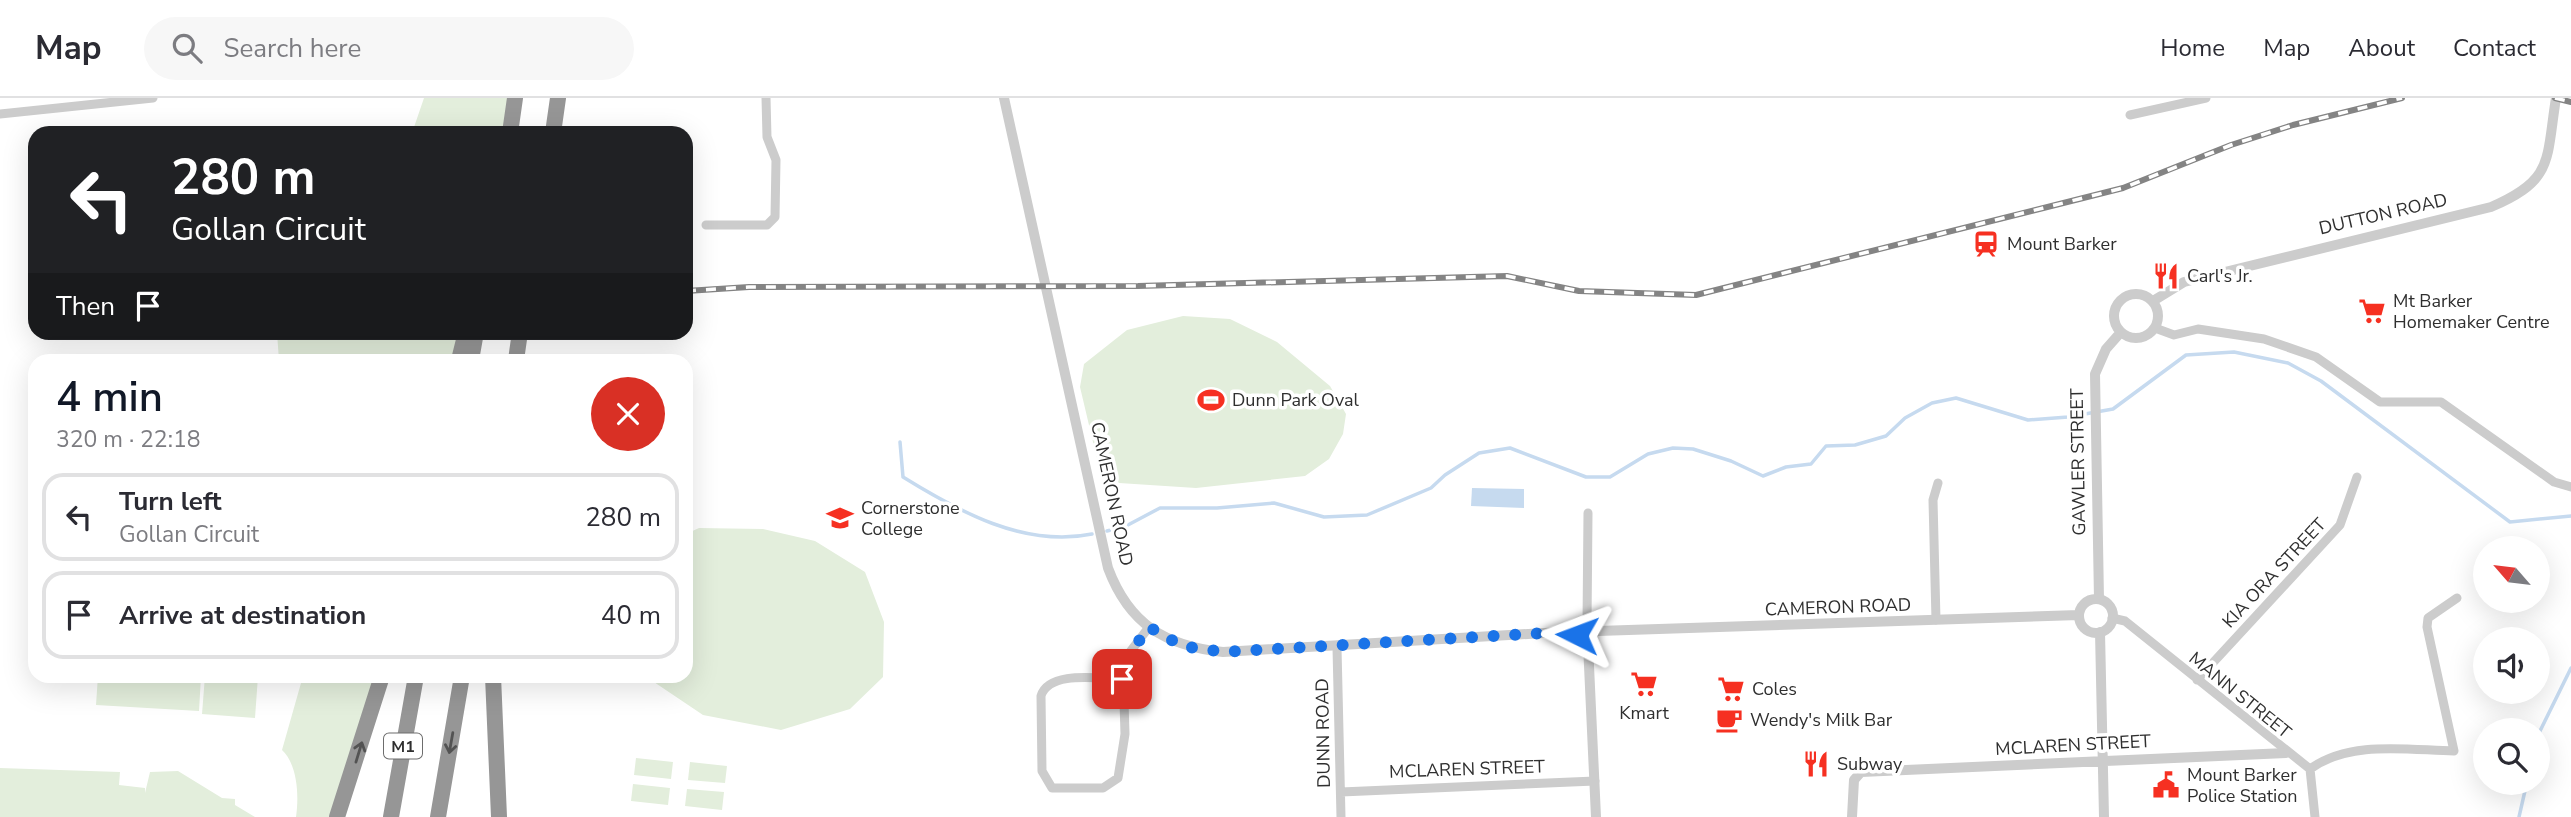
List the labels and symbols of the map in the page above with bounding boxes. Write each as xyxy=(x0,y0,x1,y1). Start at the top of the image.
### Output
street label: DUTTON ROAD xyxy=(2316,188,2450,240)
station icon: Mount Barker xyxy=(1971,229,2001,259)
place label: Mount Barker xyxy=(2007,232,2117,256)
restaurant icon: Carl's Jr. xyxy=(2151,261,2181,291)
place label: Carl's Jr. xyxy=(2187,264,2253,288)
place label: Mt Barker Homemaker Centre xyxy=(2393,289,2550,334)
supermarket icon: Mt Barker Homemaker Centre xyxy=(2357,296,2387,326)
sports icon: Dunn Park Oval xyxy=(1196,385,1226,415)
place label: Dunn Park Oval xyxy=(1232,388,1360,412)
street label: GAWLER STREET xyxy=(2065,388,2091,536)
street label: CAMERON ROAD xyxy=(1085,420,1139,568)
place label: Cornerstone College xyxy=(861,496,960,541)
school or university icon: Cornerstone College xyxy=(825,503,855,533)
street label: KIA ORA STREET xyxy=(2217,513,2331,633)
north arrow xyxy=(2473,536,2550,612)
street label: CAMERON ROAD xyxy=(1764,592,1912,622)
position arrow xyxy=(1540,598,1614,672)
street label: MANN STREET xyxy=(2184,646,2296,744)
pin xyxy=(1092,649,1152,709)
supermarket icon: Kmart xyxy=(1629,669,1659,699)
supermarket icon: Coles xyxy=(1716,674,1746,704)
place label: Coles xyxy=(1752,677,1797,701)
street label: DUNN ROAD xyxy=(1310,678,1336,788)
place label: Kmart xyxy=(1619,701,1669,725)
cafe icon: Wendy's Milk Bar xyxy=(1714,705,1744,735)
place label: Wendy's Milk Bar xyxy=(1750,708,1893,732)
street label: MCLAREN STREET xyxy=(1995,729,2152,761)
one-way arrow xyxy=(444,731,457,754)
road number: M1 xyxy=(384,734,422,758)
one-way arrow xyxy=(353,742,366,764)
restaurant icon: Subway xyxy=(1801,749,1831,779)
place label: Subway xyxy=(1837,752,1903,776)
street label: MCLAREN STREET xyxy=(1389,754,1545,784)
place label: Mount Barker Police Station xyxy=(2187,763,2297,808)
public building icon: Mount Barker Police Station xyxy=(2151,770,2181,800)

